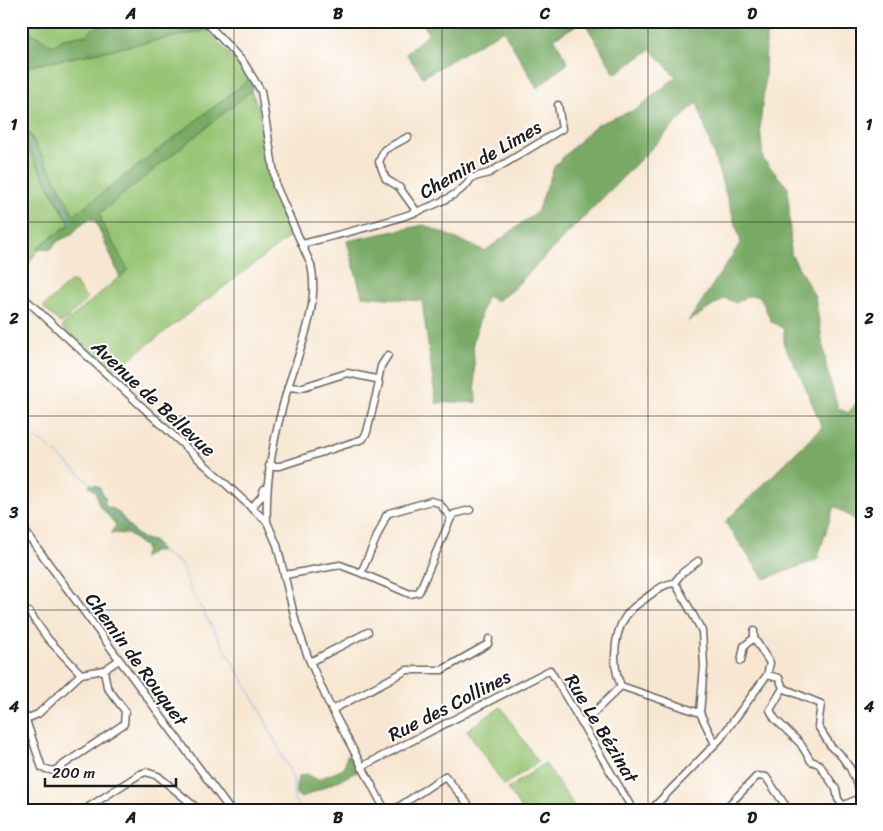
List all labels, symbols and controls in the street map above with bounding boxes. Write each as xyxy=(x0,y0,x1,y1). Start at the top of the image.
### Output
text: A xyxy=(125,0,136,28)
text: B xyxy=(333,0,344,28)
text: C xyxy=(539,0,551,28)
text: D xyxy=(747,0,757,28)
text: 1 xyxy=(11,110,18,139)
text: 1 xyxy=(866,110,873,139)
street label: Chemin de Limes xyxy=(413,111,548,208)
text: 2 xyxy=(8,304,19,333)
text: 2 xyxy=(863,304,874,333)
street label: Avenue de Bellevue xyxy=(83,331,224,465)
text: 3 xyxy=(9,498,19,527)
text: 3 xyxy=(864,498,874,527)
street label: Chemin de Rouquet xyxy=(77,585,197,734)
street label: Rue des Collines xyxy=(382,660,517,751)
street label: Rue Le Bézinat xyxy=(556,667,648,791)
text: 4 xyxy=(8,692,19,721)
text: 4 xyxy=(863,692,874,721)
scale bar xyxy=(45,756,176,788)
text: 200 m xyxy=(52,760,96,786)
text: A xyxy=(125,803,136,831)
text: B xyxy=(333,803,344,831)
text: C xyxy=(539,803,551,831)
text: D xyxy=(747,803,757,831)

